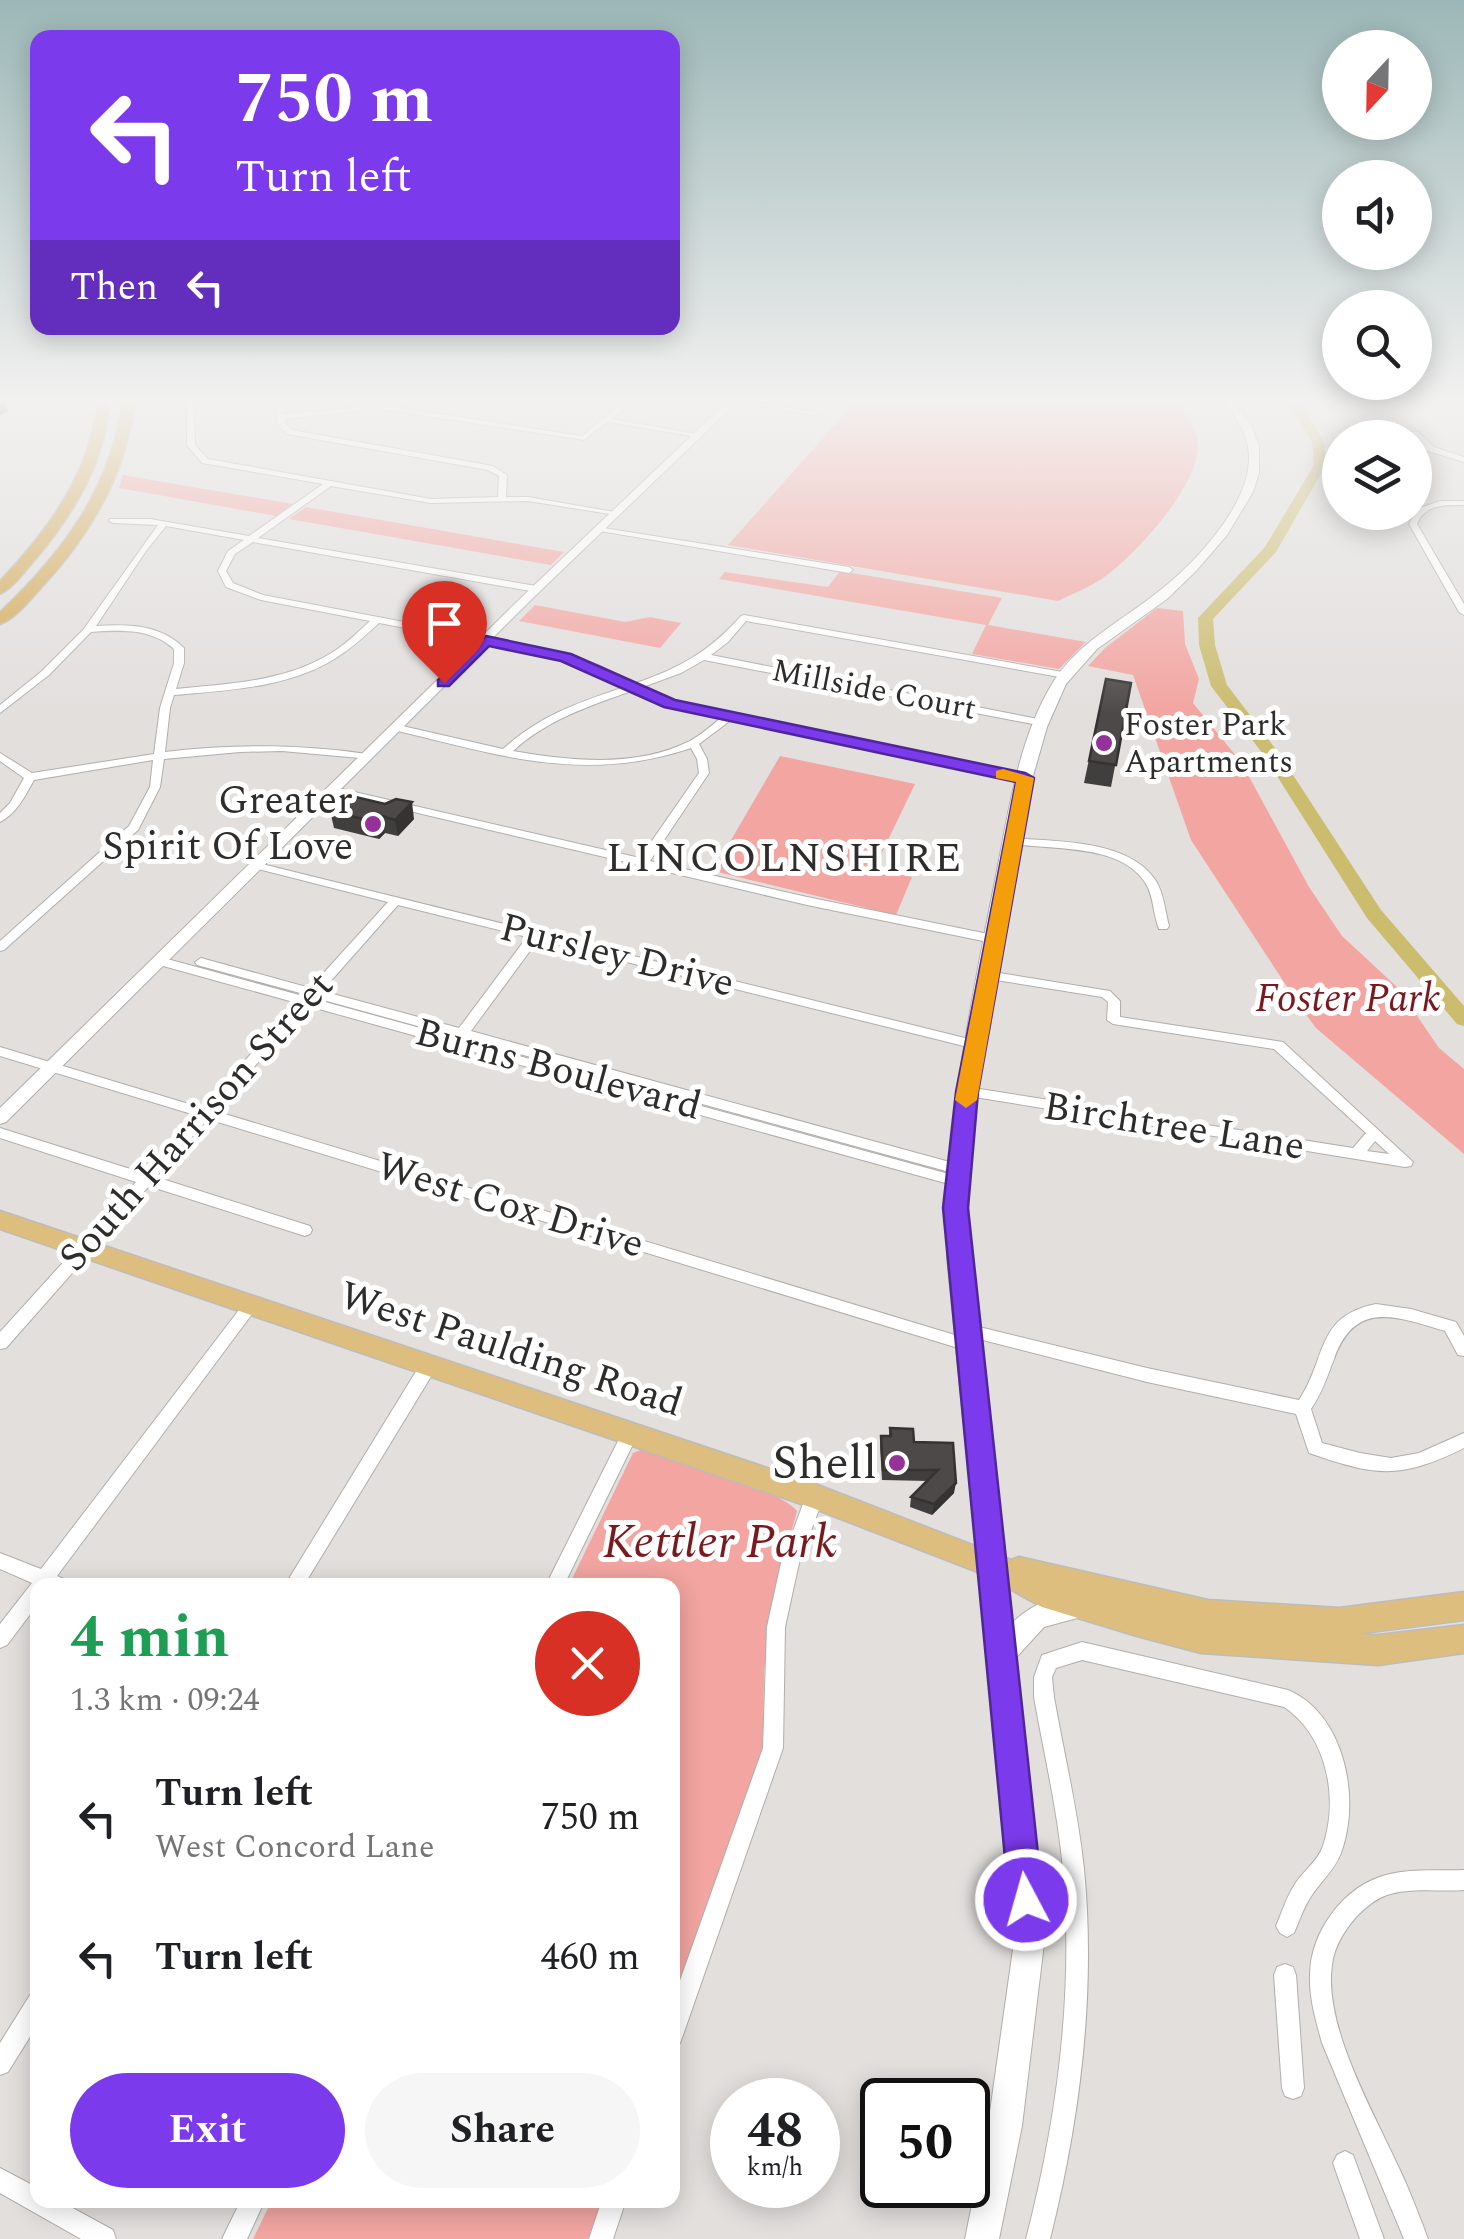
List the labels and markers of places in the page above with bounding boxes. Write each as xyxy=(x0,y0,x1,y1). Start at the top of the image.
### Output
pin xyxy=(402,581,487,684)
place label: Foster Park Apartments xyxy=(1124,701,1293,787)
marker: Foster Park Apartments xyxy=(1093,732,1115,754)
place label: Greater Spirit Of Love xyxy=(102,771,353,878)
marker: Greater Spirit Of Love xyxy=(362,813,384,835)
place label: Shell xyxy=(772,1427,877,1500)
marker: Shell xyxy=(886,1452,908,1474)

